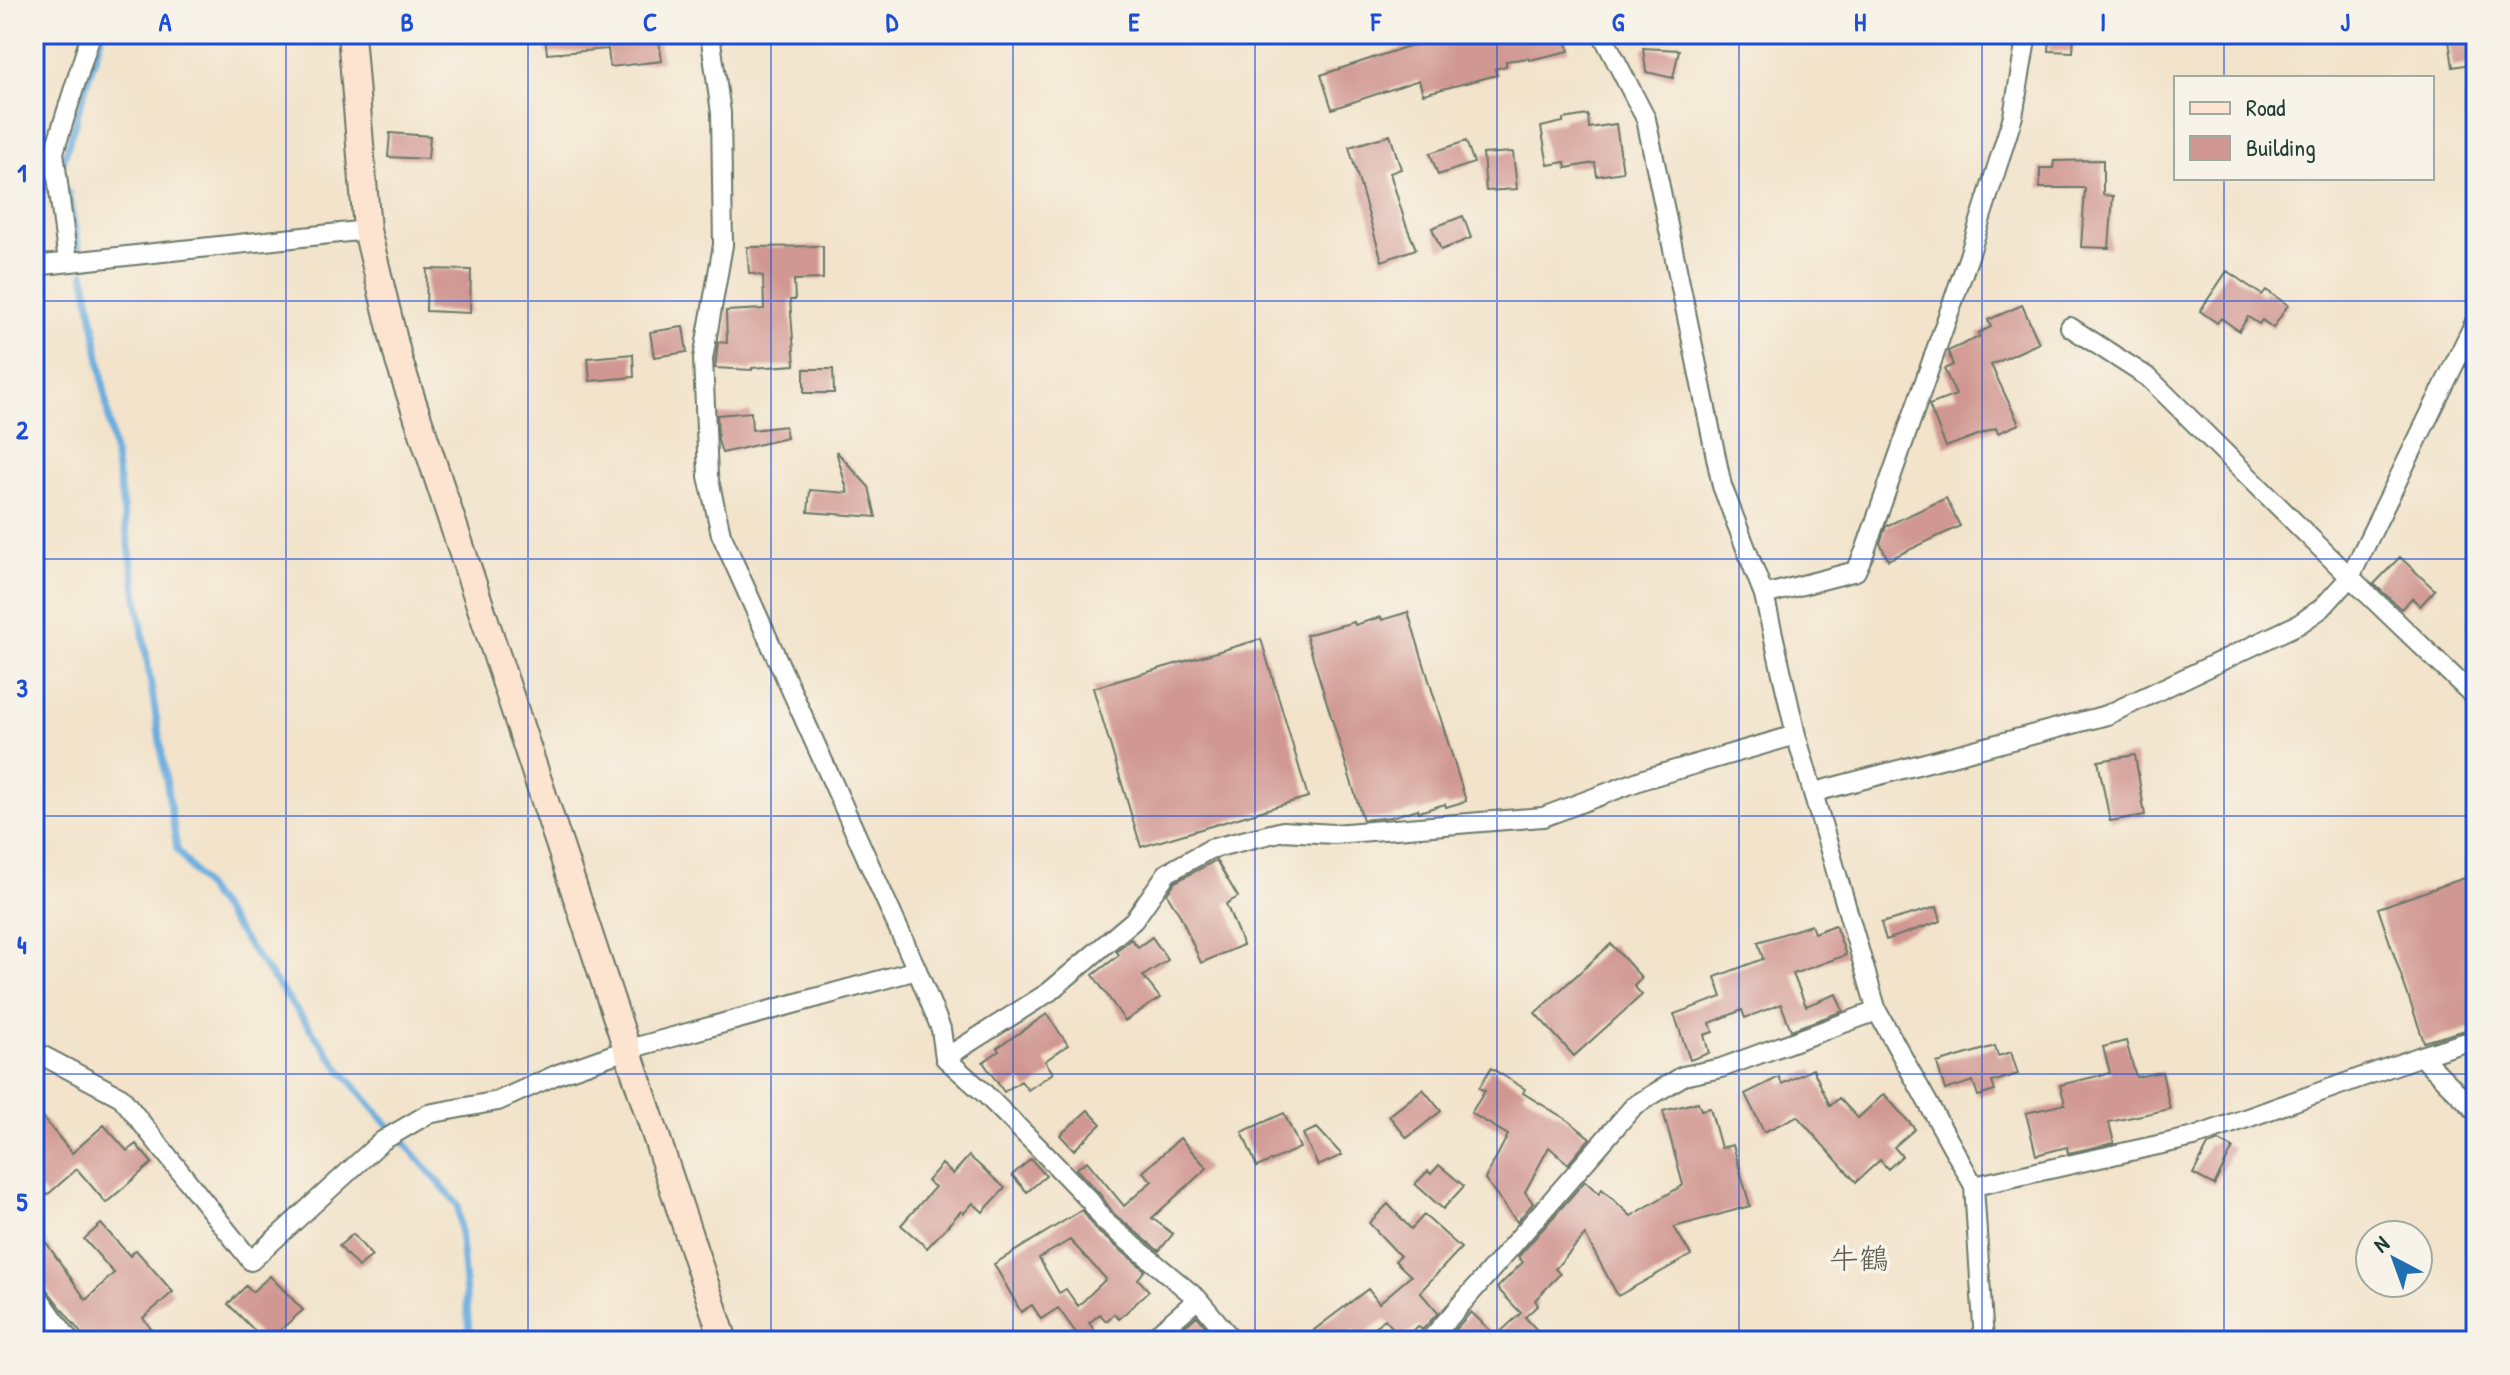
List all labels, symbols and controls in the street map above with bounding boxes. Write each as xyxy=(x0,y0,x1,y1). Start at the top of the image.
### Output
text: A xyxy=(159,4,172,39)
text: B xyxy=(400,4,414,39)
text: C xyxy=(643,4,657,39)
text: D xyxy=(886,4,899,39)
text: E xyxy=(1128,4,1140,39)
text: F xyxy=(1370,4,1382,39)
text: G xyxy=(1612,4,1625,39)
text: H xyxy=(1854,4,1866,39)
text: I xyxy=(2100,4,2106,39)
text: J xyxy=(2340,4,2350,39)
legend xyxy=(2174,76,2434,180)
text: Road xyxy=(2246,91,2285,123)
text: Building xyxy=(2246,131,2316,163)
text: 1 xyxy=(17,155,27,190)
text: 2 xyxy=(16,412,29,447)
text: 3 xyxy=(16,670,28,705)
text: 4 xyxy=(17,927,27,962)
text: 5 xyxy=(17,1184,28,1219)
north arrow xyxy=(2354,1219,2434,1299)
text: N xyxy=(2367,1229,2395,1259)
district label: 牛鶴 xyxy=(1829,1238,1889,1278)

